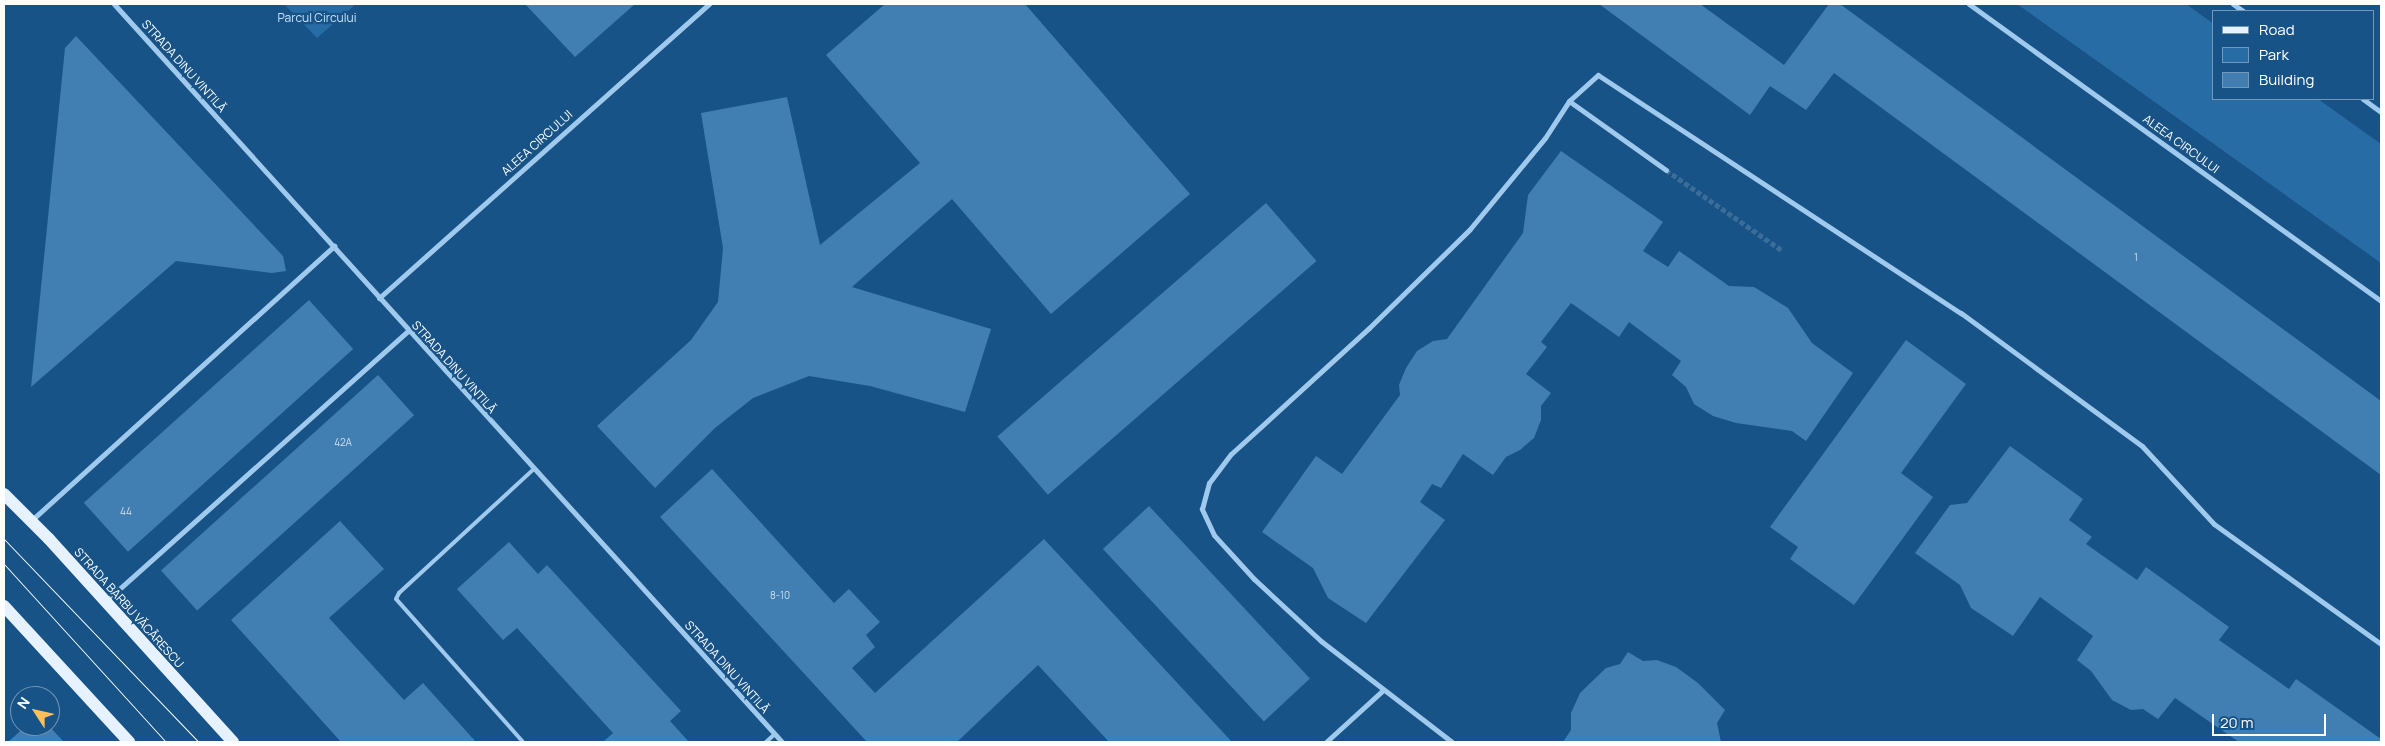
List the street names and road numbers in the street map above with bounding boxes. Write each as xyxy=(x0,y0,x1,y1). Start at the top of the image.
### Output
street label: STRADA DINU VINTILĂ xyxy=(139,17,229,115)
street label: ALEEA CIRCULUI xyxy=(499,107,575,179)
street label: ALEEA CIRCULUI xyxy=(2140,112,2222,176)
street label: STRADA DINU VINTILĂ xyxy=(409,318,499,416)
street label: STRADA BARBU VĂCĂRESCU xyxy=(71,545,187,671)
street label: STRADA DINU VINTILĂ xyxy=(682,618,772,716)

